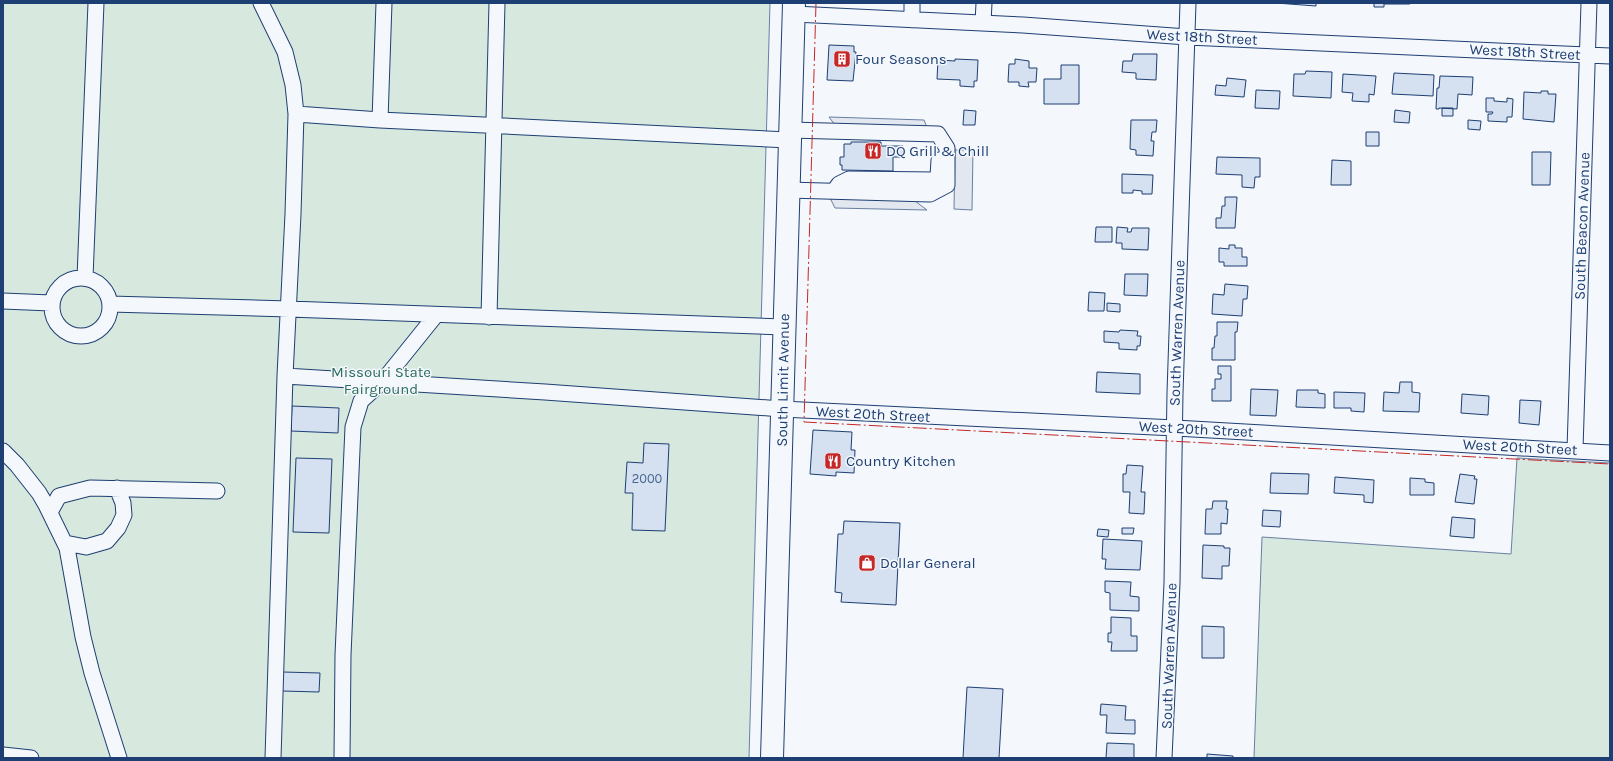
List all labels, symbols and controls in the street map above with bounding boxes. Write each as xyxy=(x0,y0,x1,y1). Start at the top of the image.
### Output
street label: West 18th Street xyxy=(1146,25,1258,49)
street label: West 18th Street xyxy=(1469,40,1581,64)
building icon: Four Seasons xyxy=(832,49,852,69)
place label: Four Seasons xyxy=(855,50,947,68)
restaurant icon: DQ Grill & Chill xyxy=(863,141,883,161)
place label: DQ Grill & Chill xyxy=(886,142,989,160)
street label: South Beacon Avenue xyxy=(1570,152,1594,300)
street label: South Warren Avenue xyxy=(1165,260,1189,406)
street label: South Limit Avenue xyxy=(773,313,793,447)
park label: Missouri State Fairground xyxy=(331,363,431,398)
street label: West 20th Street xyxy=(815,402,931,426)
street label: West 20th Street xyxy=(1138,417,1254,441)
street label: West 20th Street xyxy=(1462,435,1578,459)
restaurant icon: Country Kitchen xyxy=(823,451,843,471)
place label: Country Kitchen xyxy=(846,452,956,470)
house number: 2000 xyxy=(632,471,663,486)
shop icon: Dollar General xyxy=(857,553,877,573)
place label: Dollar General xyxy=(880,554,976,572)
street label: South Warren Avenue xyxy=(1157,583,1181,729)

